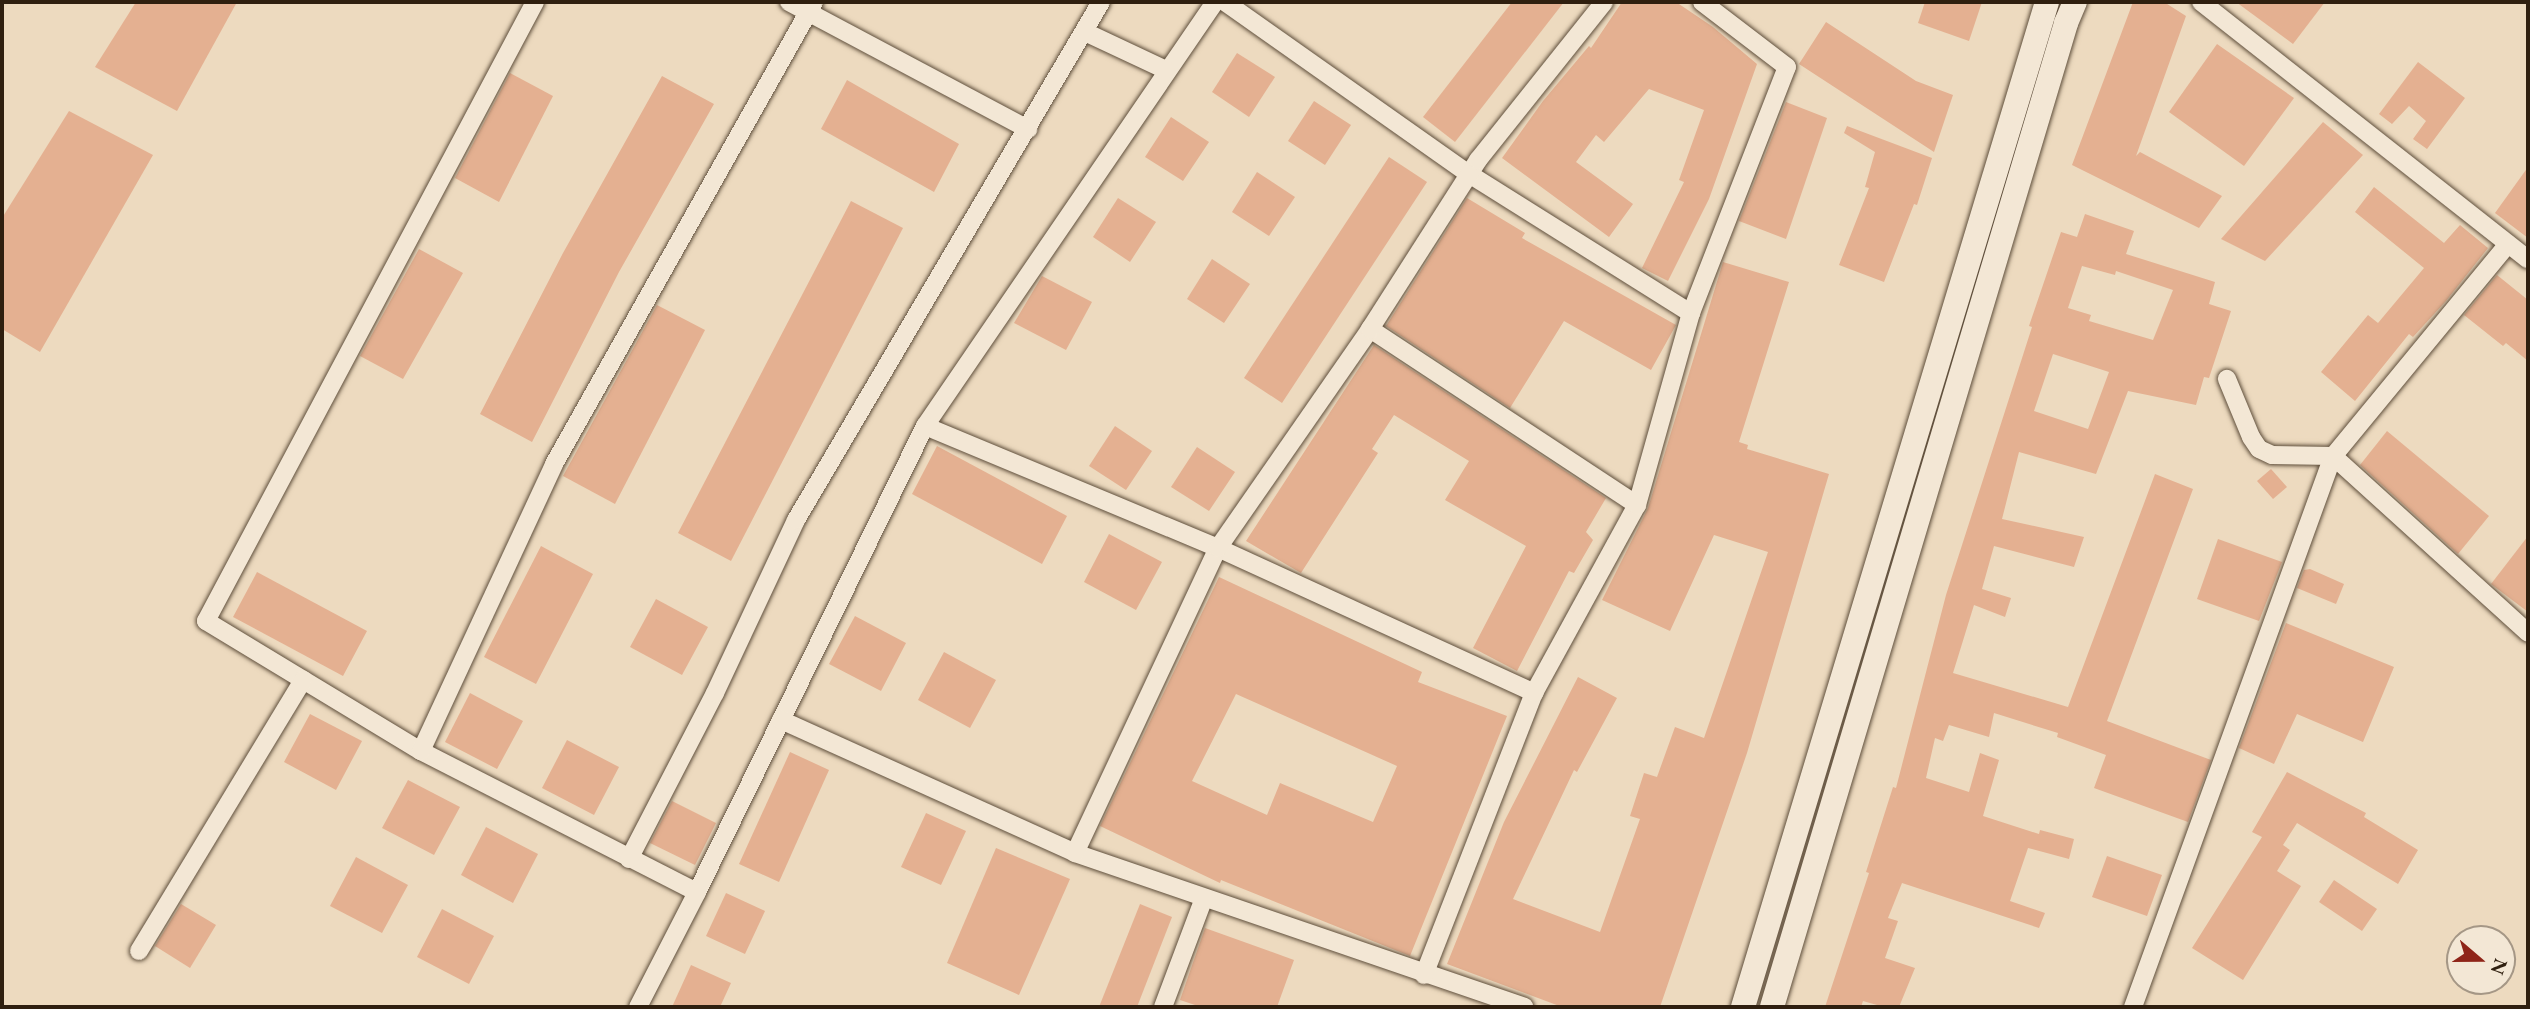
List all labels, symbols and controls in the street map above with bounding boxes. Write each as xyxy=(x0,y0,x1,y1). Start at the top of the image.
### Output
north arrow xyxy=(2446,925,2516,995)
text: N xyxy=(2485,955,2514,978)

